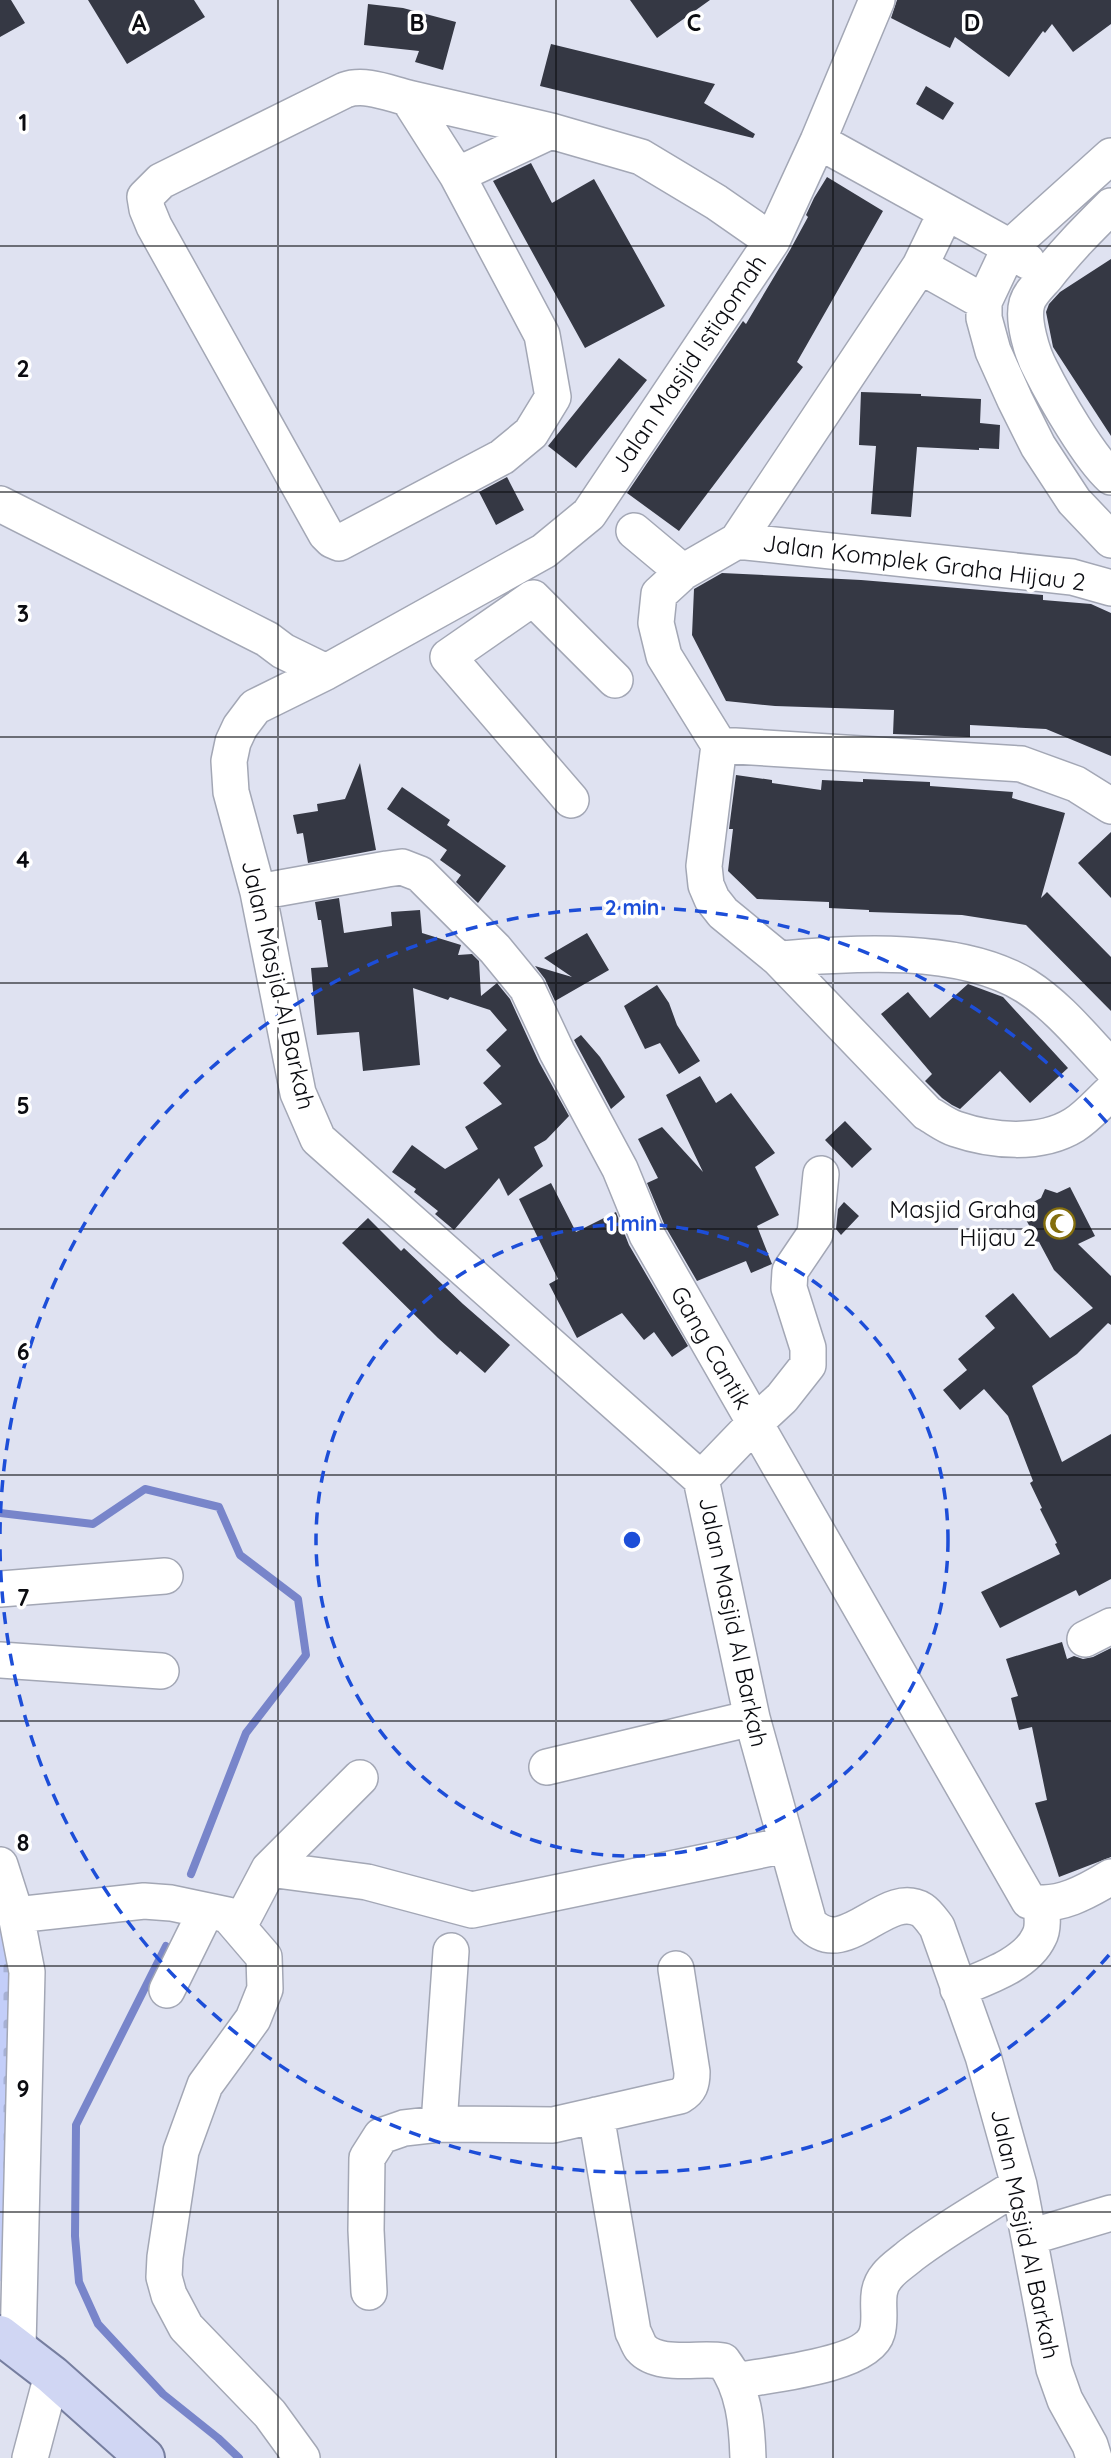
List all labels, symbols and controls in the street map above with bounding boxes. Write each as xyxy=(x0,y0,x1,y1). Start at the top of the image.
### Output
text: A xyxy=(132,8,147,37)
text: B xyxy=(409,8,425,37)
text: C xyxy=(687,8,701,37)
text: D xyxy=(964,8,980,37)
text: 1 xyxy=(19,108,27,137)
street label: Jalan Masjid Istiqomah xyxy=(604,249,772,478)
text: 2 xyxy=(16,354,30,383)
street label: Jalan Komplek Graha Hijau 2 xyxy=(761,527,1087,597)
text: 3 xyxy=(17,599,29,628)
text: 4 xyxy=(16,845,30,874)
street label: Jalan Masjid Al Barkah xyxy=(236,857,322,1112)
text: 2 min xyxy=(605,894,659,920)
text: 5 xyxy=(16,1091,30,1120)
place label: Masjid Graha Hijau 2 xyxy=(889,1194,1036,1252)
mosque icon: Masjid Graha Hijau 2 xyxy=(1042,1207,1076,1241)
text: 1 min xyxy=(607,1210,657,1236)
street label: Gang Cantik xyxy=(665,1281,759,1414)
text: 6 xyxy=(17,1337,29,1366)
street label: Jalan Masjid Al Barkah xyxy=(693,1494,775,1750)
centre of rings xyxy=(620,1528,644,1552)
text: 7 xyxy=(17,1583,30,1612)
text: 8 xyxy=(17,1828,29,1857)
text: 9 xyxy=(16,2074,30,2103)
street label: Jalan Masjid Al Barkah xyxy=(985,2106,1067,2362)

